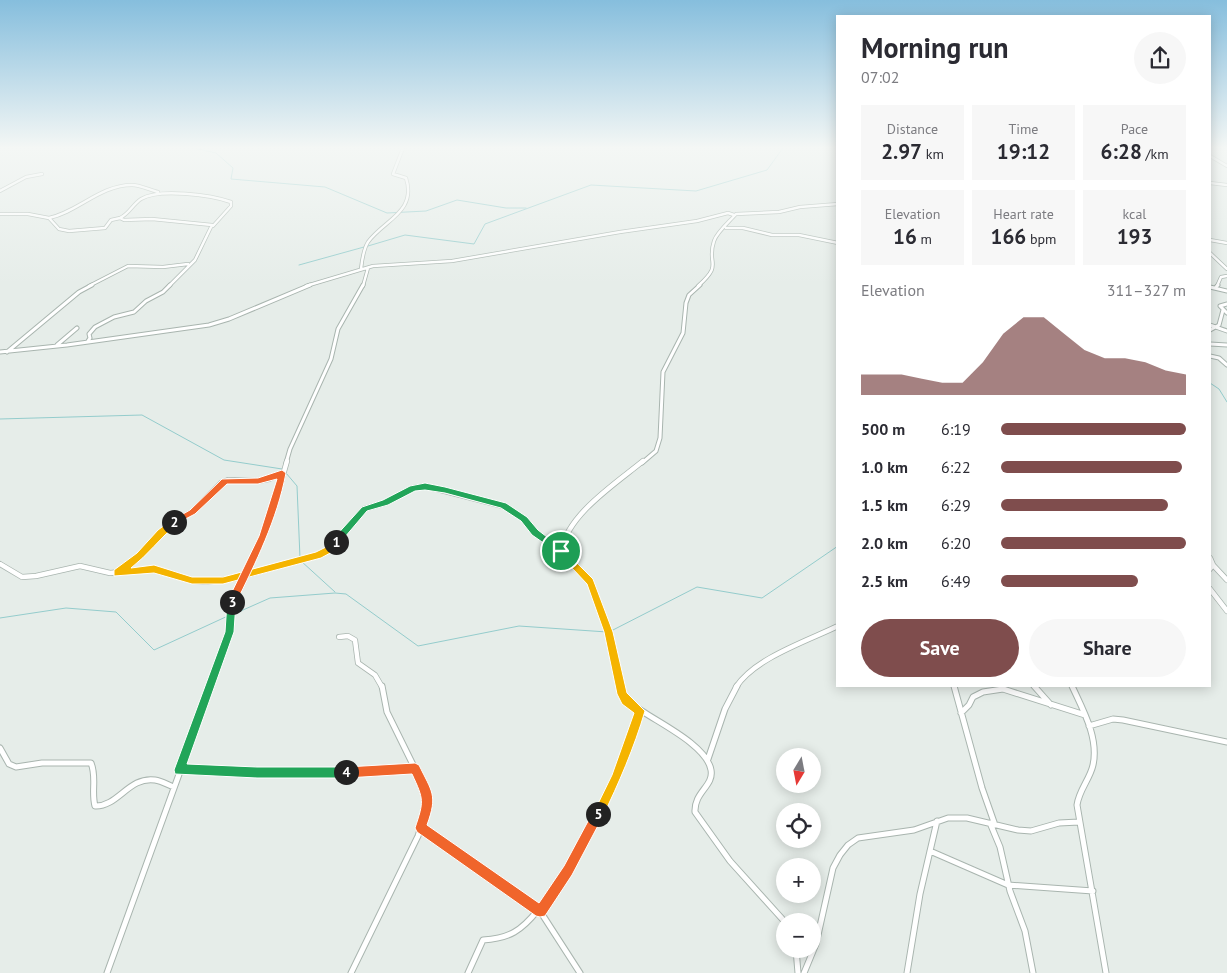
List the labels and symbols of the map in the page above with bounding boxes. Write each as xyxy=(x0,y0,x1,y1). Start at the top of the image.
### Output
pin: 2 xyxy=(162,510,186,534)
pin: 1 xyxy=(324,530,348,554)
pin xyxy=(540,530,582,572)
pin: 3 xyxy=(220,590,244,614)
north arrow xyxy=(776,748,821,792)
pin: 4 xyxy=(334,760,358,784)
pin: 5 xyxy=(586,802,610,826)

